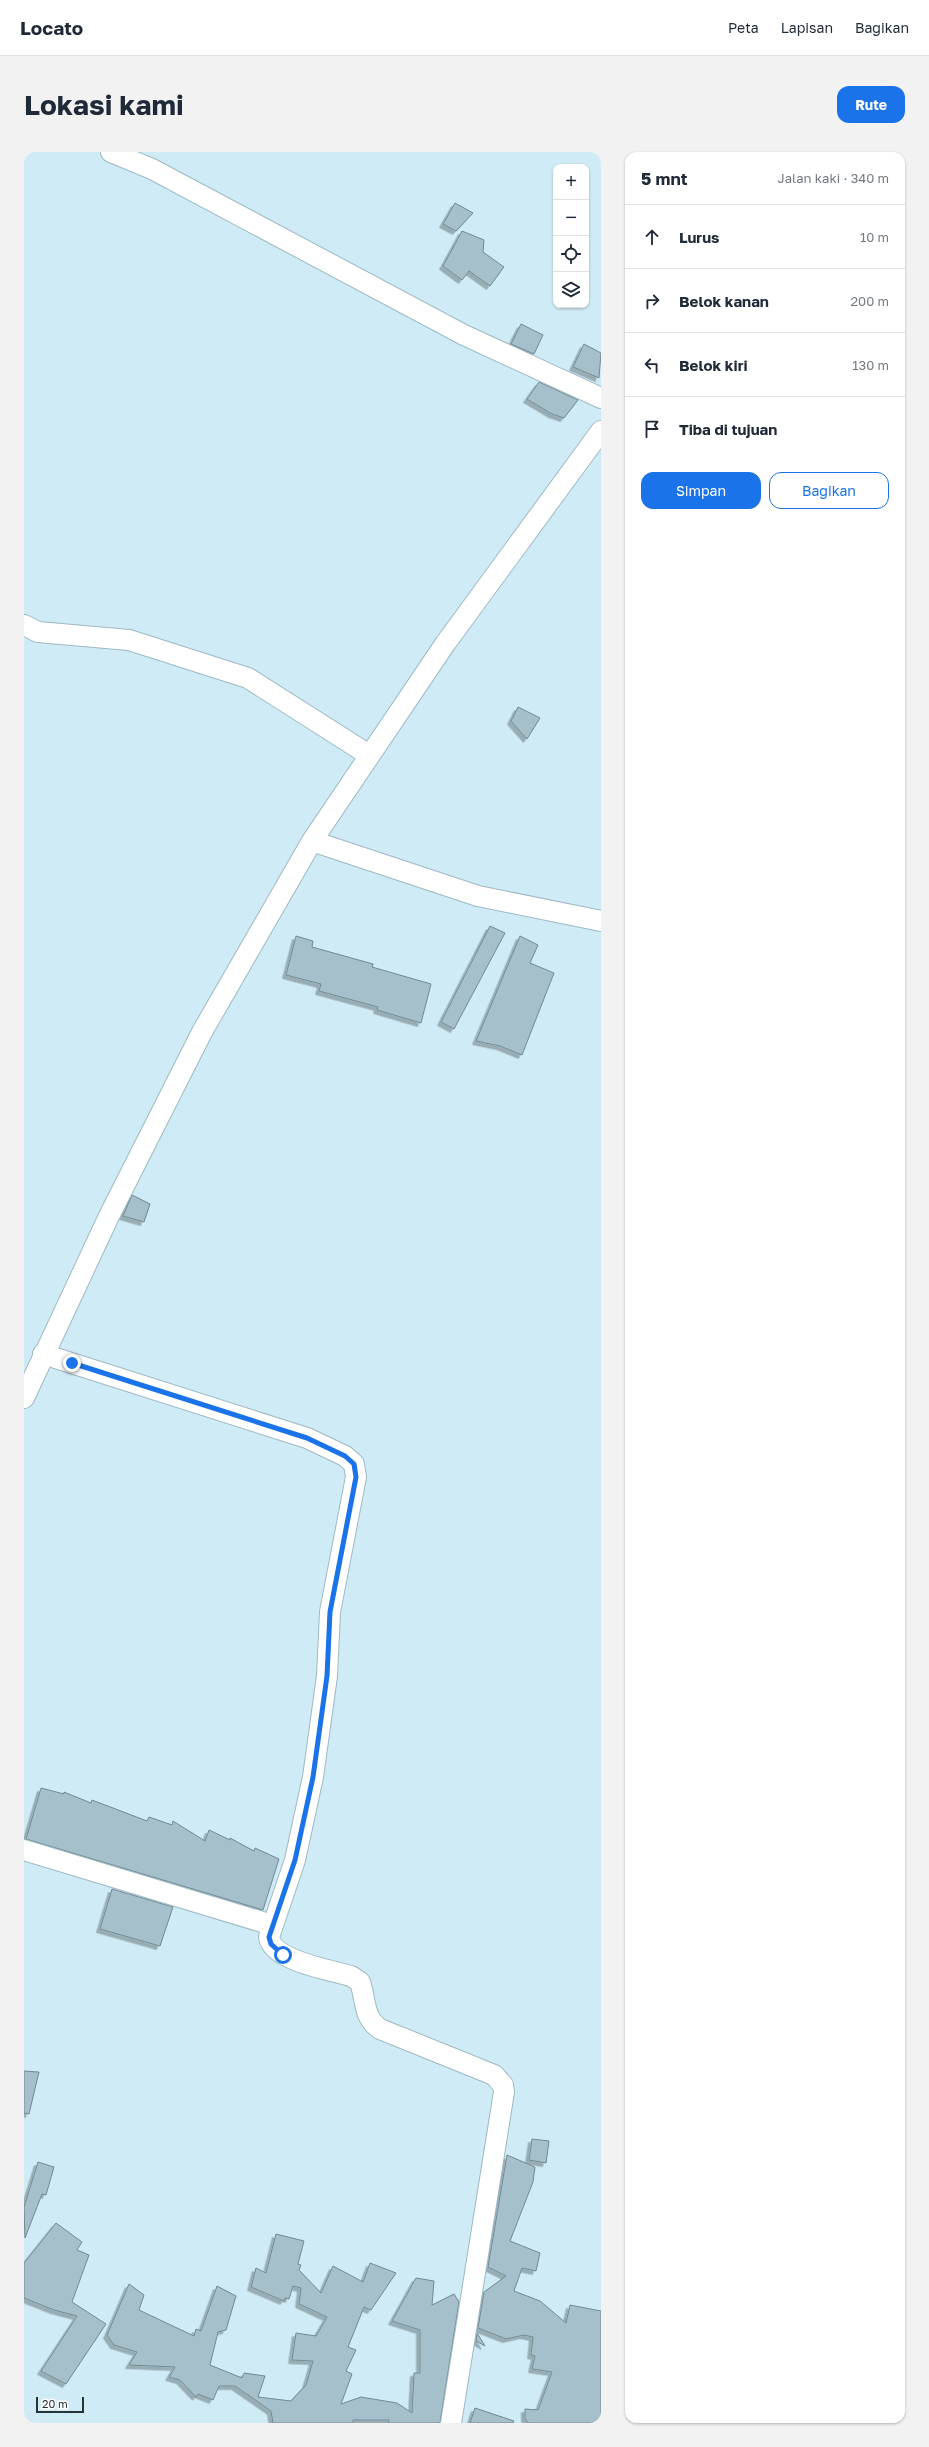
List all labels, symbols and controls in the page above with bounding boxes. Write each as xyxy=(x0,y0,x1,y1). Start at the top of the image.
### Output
text: Locato xyxy=(20,16,83,39)
text: Peta xyxy=(728,19,759,36)
text: Lapisan xyxy=(781,19,833,36)
text: Bagikan xyxy=(855,19,909,36)
button: Rute xyxy=(837,86,905,123)
text: Lokasi kami xyxy=(24,88,184,121)
map controls xyxy=(553,164,589,308)
button: + xyxy=(553,164,589,200)
text: 5 mnt xyxy=(641,168,688,189)
text: Jalan kaki · 340 m xyxy=(778,170,889,186)
button: − xyxy=(553,200,589,236)
icon: ahead xyxy=(641,226,663,248)
text: Lurus xyxy=(679,228,720,246)
text: 10 m xyxy=(860,229,889,245)
button: locate xyxy=(553,236,589,272)
button: layers xyxy=(553,272,589,308)
icon: right xyxy=(641,290,663,312)
text: Belok kanan xyxy=(679,292,769,310)
text: 200 m xyxy=(851,293,889,309)
icon: left xyxy=(641,354,663,376)
text: Belok kiri xyxy=(679,356,748,374)
text: 130 m xyxy=(852,357,889,373)
icon: arrive xyxy=(641,418,663,440)
text: Tiba di tujuan xyxy=(679,420,777,438)
button: Simpan xyxy=(641,472,761,509)
button: Bagikan xyxy=(769,472,889,509)
route end xyxy=(63,1354,81,1372)
route start xyxy=(274,1946,292,1964)
scale bar xyxy=(36,2395,84,2414)
text: 20 m xyxy=(42,2397,68,2410)

